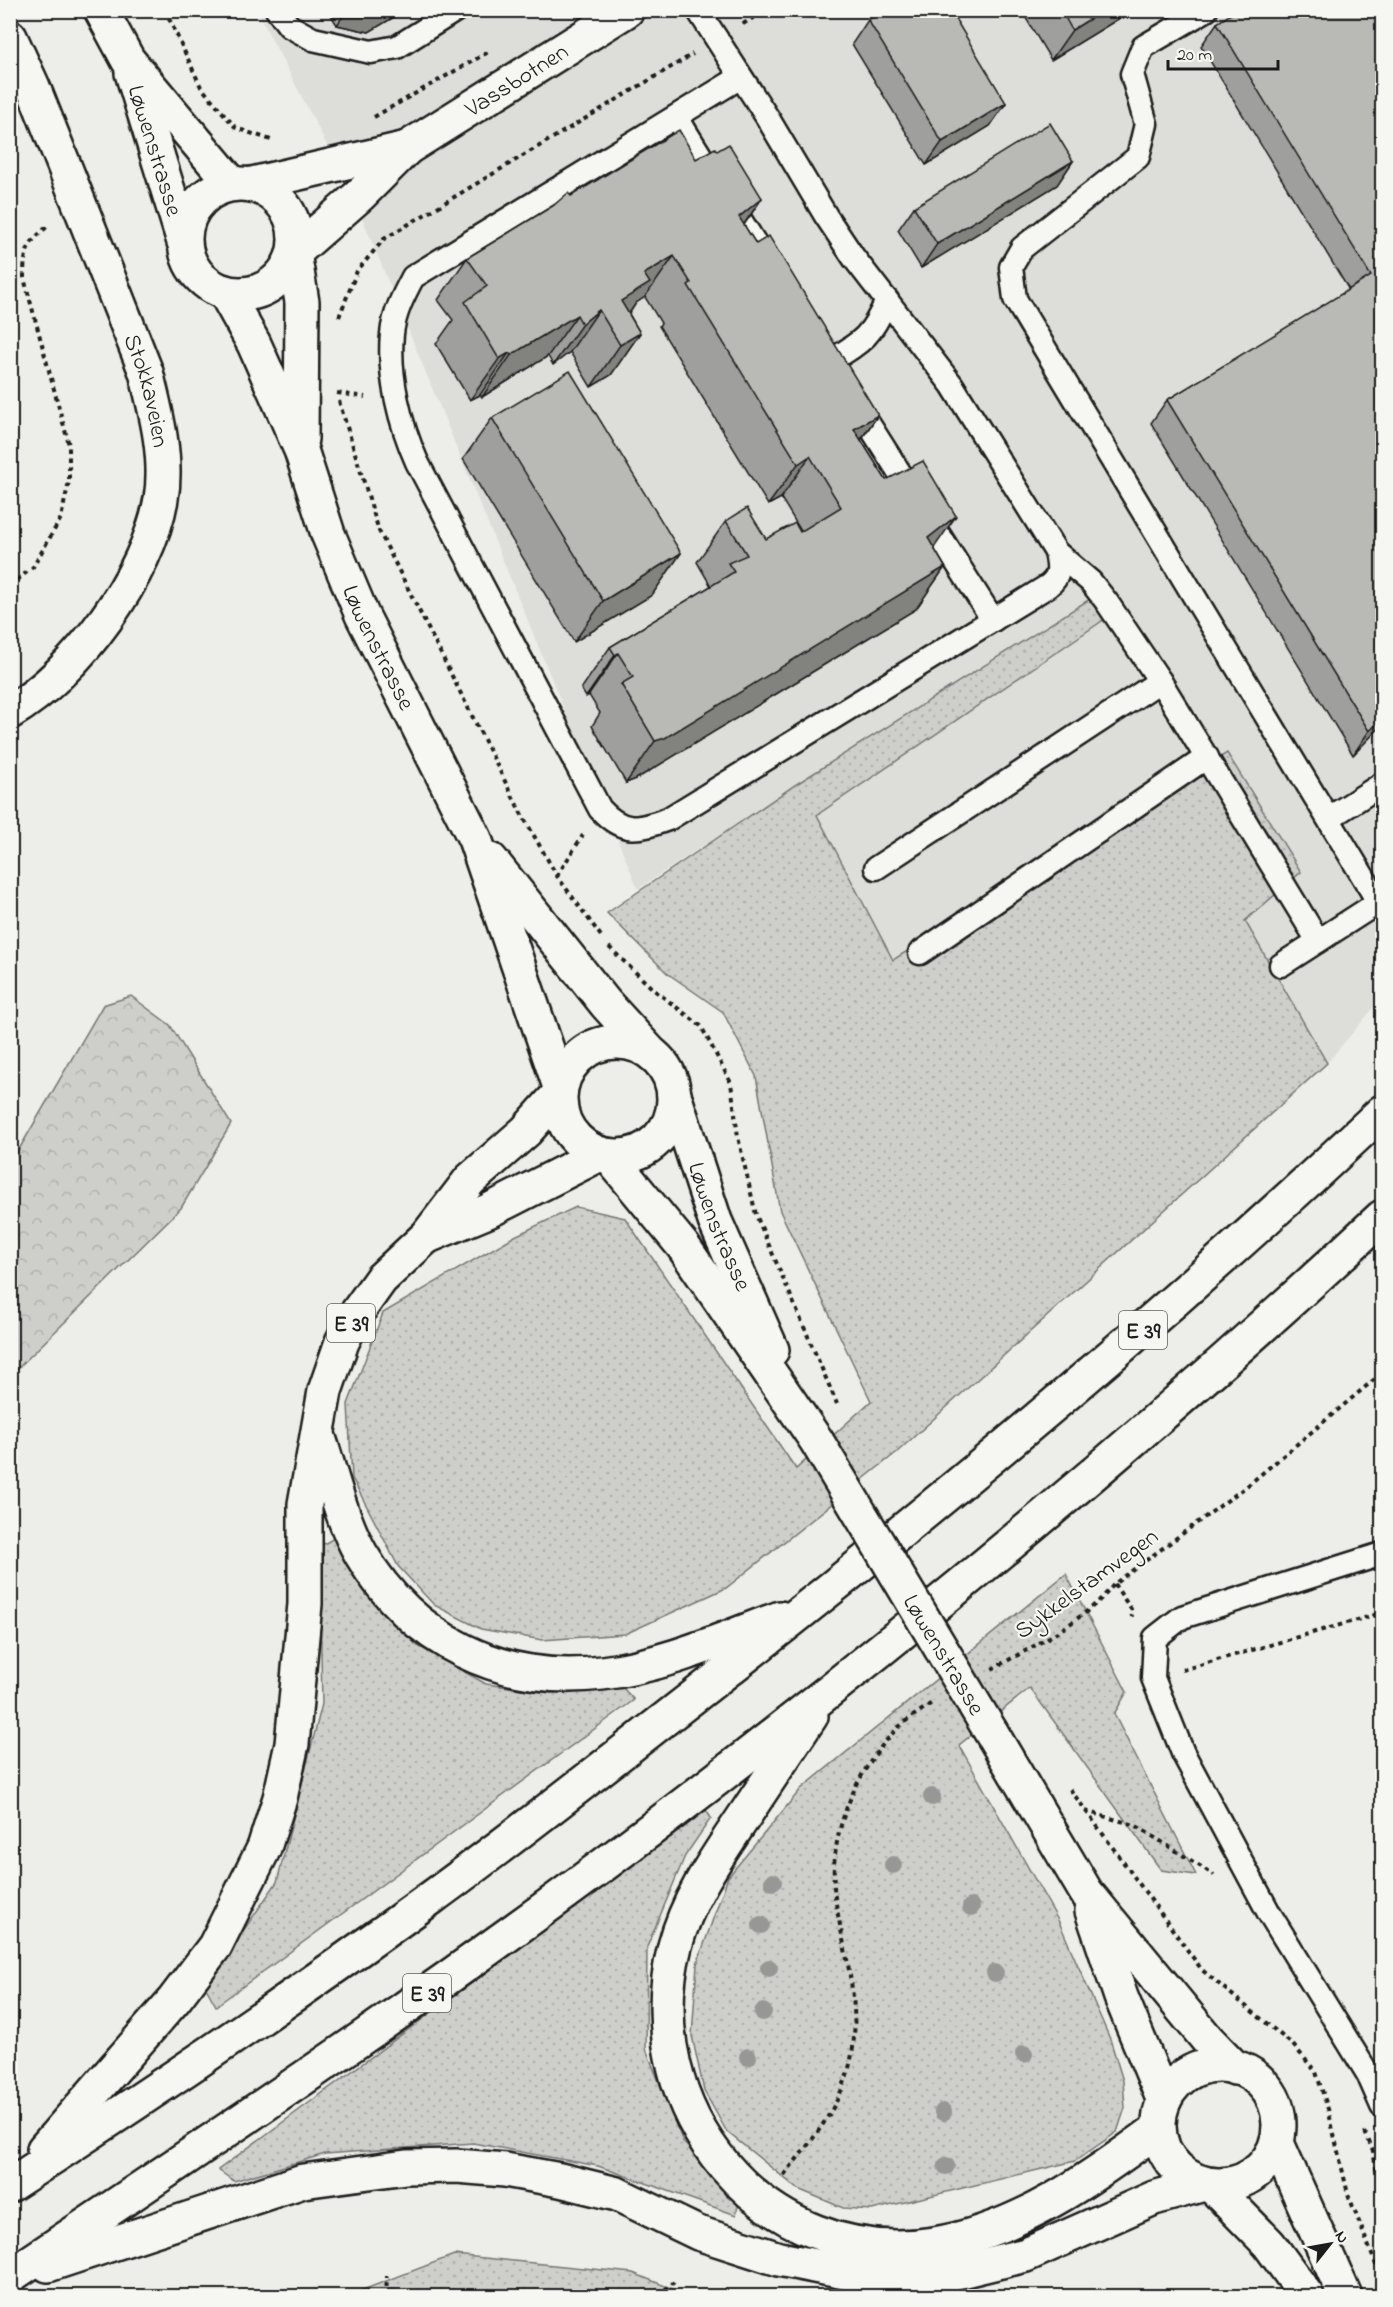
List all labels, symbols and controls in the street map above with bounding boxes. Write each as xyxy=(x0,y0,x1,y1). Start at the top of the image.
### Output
scale bar xyxy=(1168,33,1278,71)
street label: Vassbotnen xyxy=(458,36,576,128)
text: 20 m xyxy=(1177,43,1212,69)
street label: Løwenstrasse xyxy=(117,81,190,221)
street label: Stokkaveien xyxy=(113,329,176,450)
street label: Løwenstrasse xyxy=(331,580,422,717)
street label: Løwenstrasse xyxy=(677,1158,759,1297)
road number: E 39 xyxy=(327,1304,375,1342)
road number: E 39 xyxy=(1119,1311,1167,1349)
street label: Sykkelstamvegen xyxy=(1008,1521,1167,1650)
street label: Løwenstrasse xyxy=(892,1589,992,1723)
road number: E 39 xyxy=(403,1974,451,2012)
north arrow xyxy=(1300,2214,1360,2274)
text: N xyxy=(1328,2226,1354,2248)

